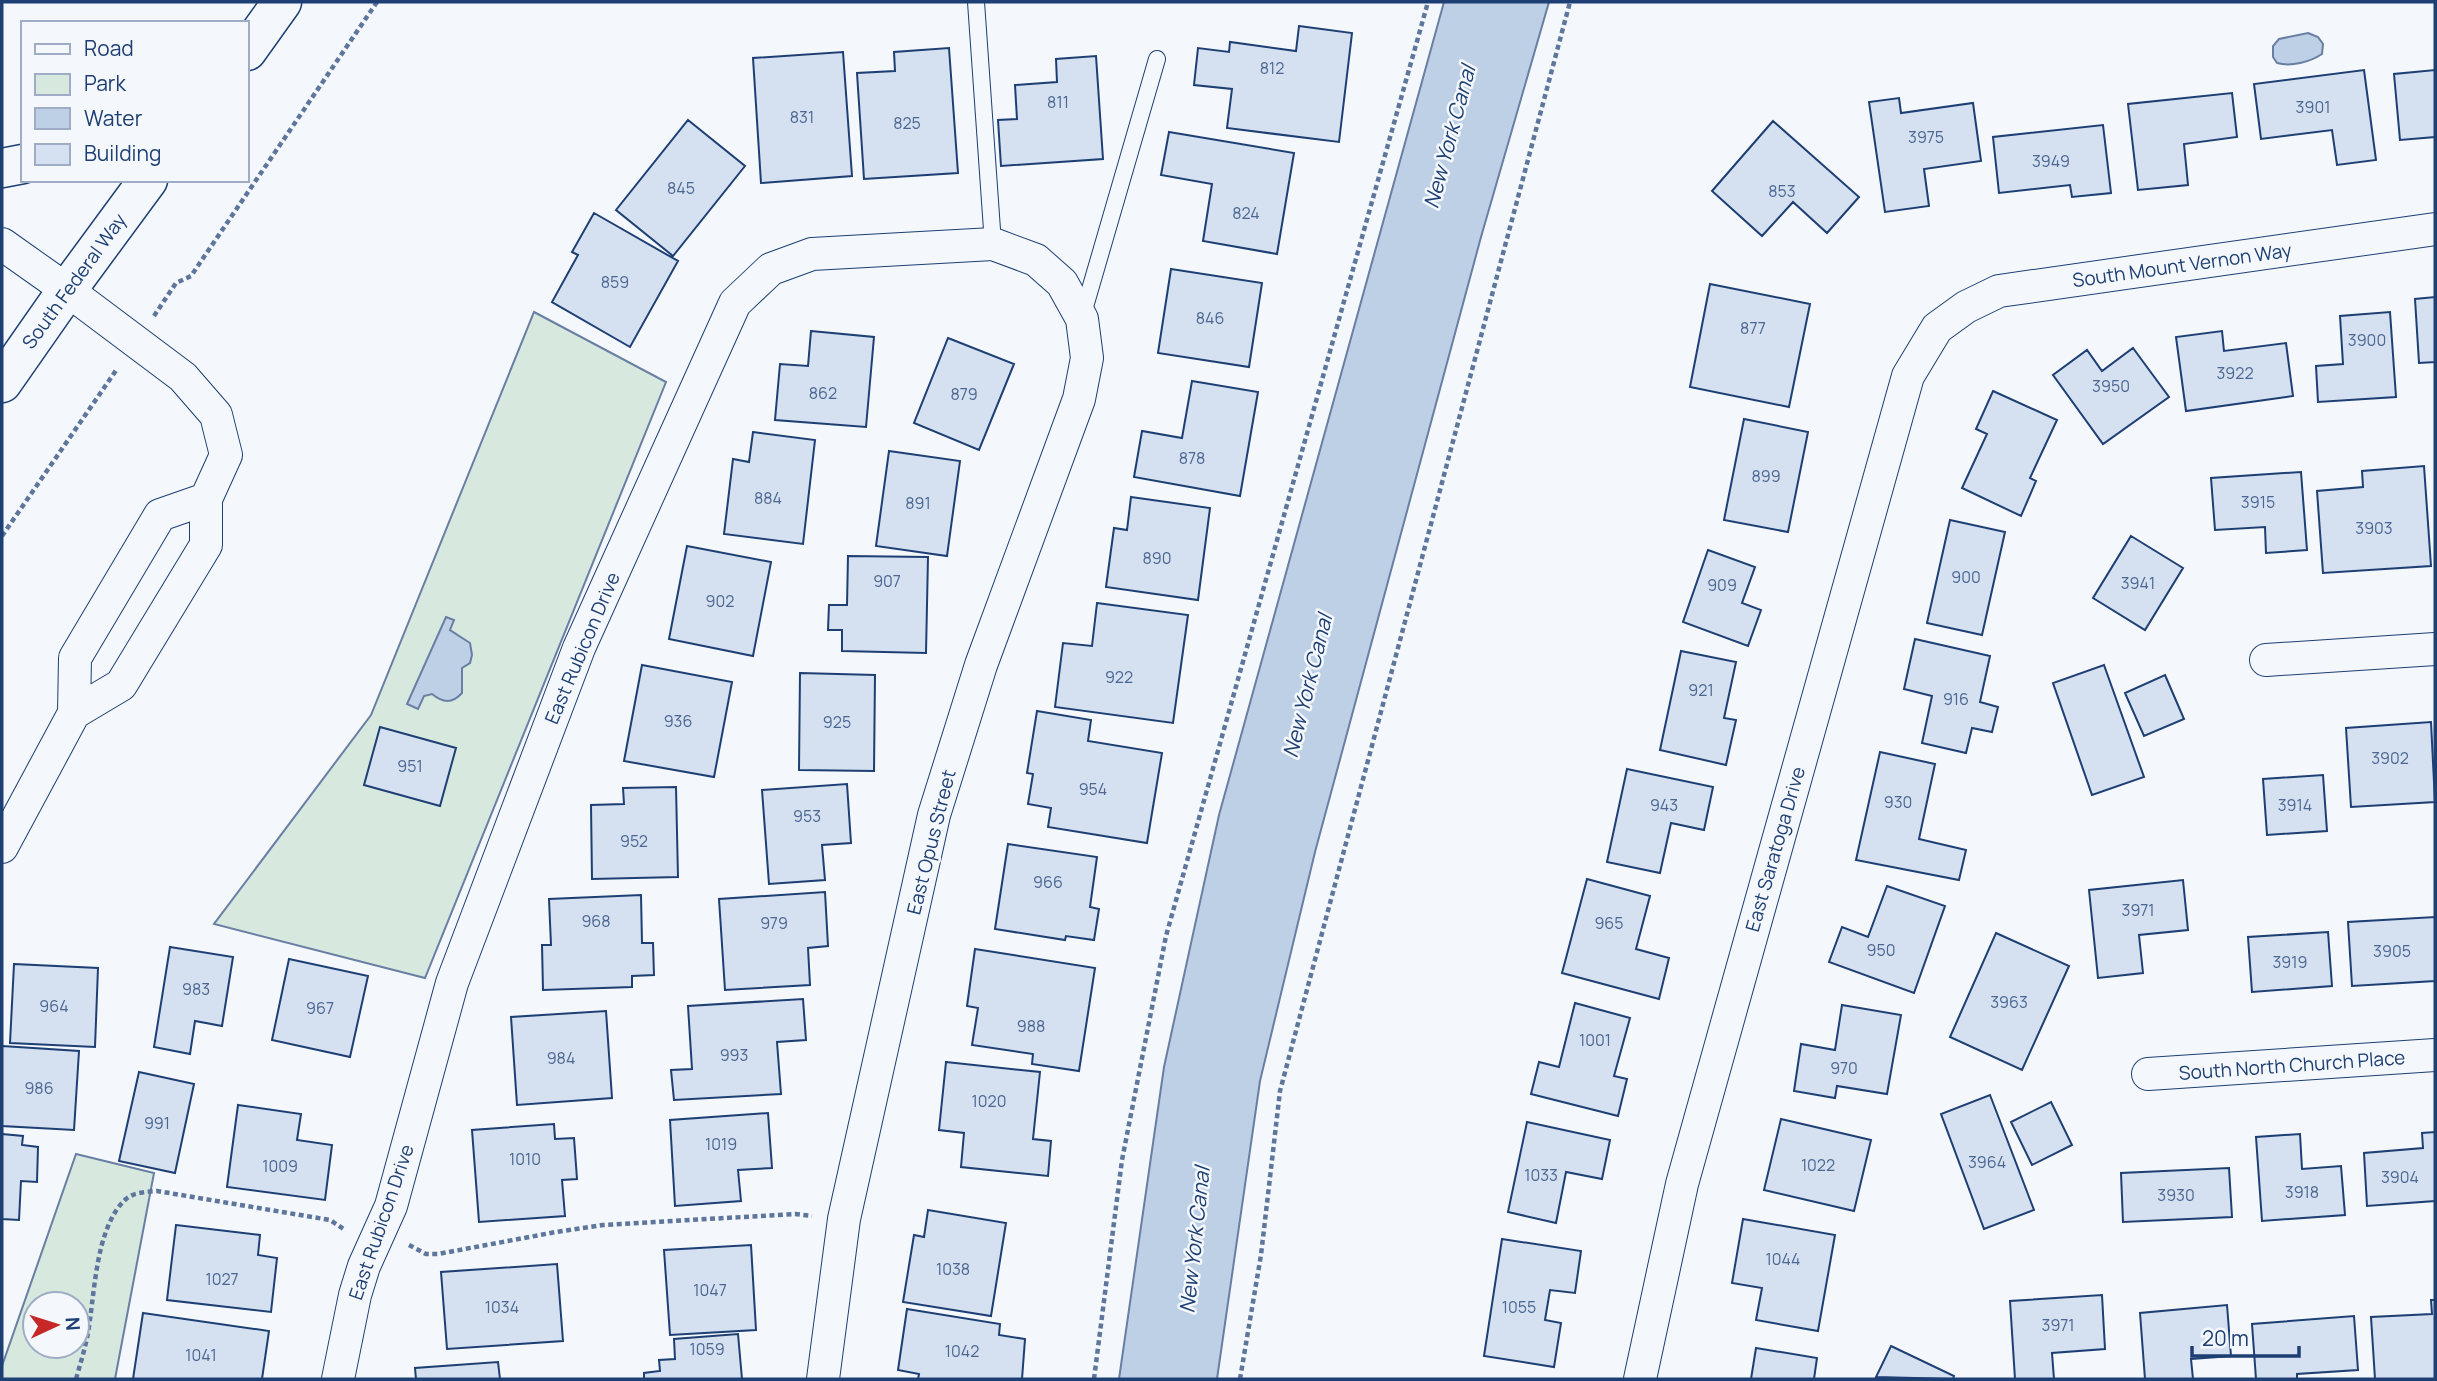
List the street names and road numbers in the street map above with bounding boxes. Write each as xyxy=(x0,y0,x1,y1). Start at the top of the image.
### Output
street label: South Federal Way xyxy=(16,208,132,354)
street label: South Mount Vernon Way xyxy=(2071,237,2293,293)
street label: East Rubicon Drive xyxy=(538,568,626,728)
street label: East Saratoga Drive xyxy=(1739,763,1811,935)
street label: East Opus Street xyxy=(900,767,962,917)
street label: South North Church Place xyxy=(2178,1044,2406,1086)
street label: East Rubicon Drive xyxy=(342,1141,420,1303)

